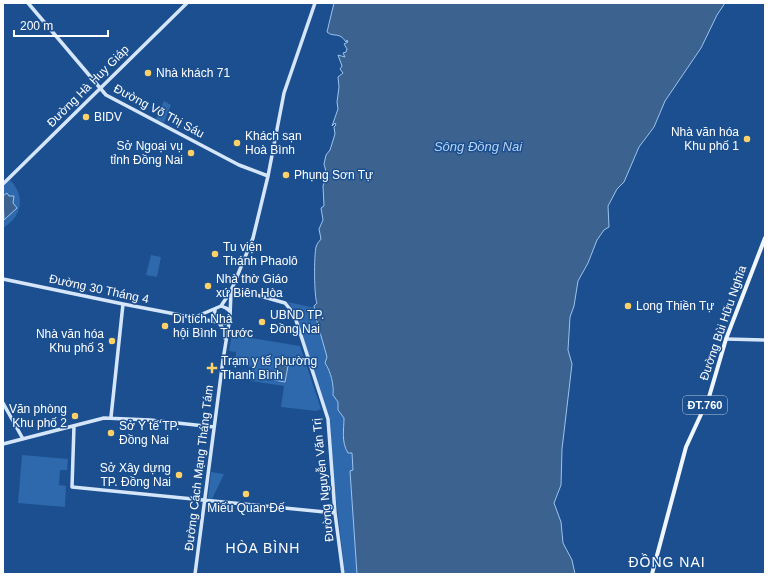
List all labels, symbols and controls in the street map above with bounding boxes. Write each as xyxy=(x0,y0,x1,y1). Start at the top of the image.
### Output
scale bar xyxy=(14,12,108,38)
text: 200 m xyxy=(20,19,53,33)
street label: Đường Hà Huy Giáp xyxy=(44,42,132,130)
place label: Nhà khách 71 xyxy=(156,66,230,80)
marker: Nhà khách 71 xyxy=(143,68,153,78)
street label: Đường Võ Thị Sáu xyxy=(111,81,207,141)
place label: BIDV xyxy=(94,110,122,124)
marker: BIDV xyxy=(81,112,91,122)
place label: Nhà văn hóa Khu phố 1 xyxy=(671,125,739,153)
place label: Khách sạn Hoà Bình xyxy=(245,129,302,157)
marker: Nhà văn hóa Khu phố 1 xyxy=(742,134,752,144)
marker: Khách sạn Hoà Bình xyxy=(232,138,242,148)
place label: Sở Ngoại vụ tỉnh Đồng Nai xyxy=(110,139,183,167)
water label: Sông Đồng Nai xyxy=(434,139,523,154)
marker: Sở Ngoại vụ tỉnh Đồng Nai xyxy=(186,148,196,158)
place label: Phụng Sơn Tự xyxy=(294,168,373,182)
marker: Phụng Sơn Tự xyxy=(281,170,291,180)
place label: Tu viện Thánh Phaolô xyxy=(223,240,298,268)
marker: Tu viện Thánh Phaolô xyxy=(210,249,220,259)
street label: Đường Bùi Hữu Nghĩa xyxy=(697,263,749,382)
street label: Đường 30 Tháng 4 xyxy=(48,272,151,306)
place label: Nhà thờ Giáo xứ Biên Hòa xyxy=(216,272,288,300)
marker: Nhà thờ Giáo xứ Biên Hòa xyxy=(203,281,213,291)
place label: Long Thiền Tự xyxy=(636,299,714,313)
marker: Long Thiền Tự xyxy=(623,301,633,311)
place label: UBND TP. Đồng Nai xyxy=(270,308,324,336)
place label: Di tích Nhà hội Bình Trước xyxy=(173,312,253,340)
marker: UBND TP. Đồng Nai xyxy=(257,317,267,327)
marker: Di tích Nhà hội Bình Trước xyxy=(160,321,170,331)
place label: Nhà văn hóa Khu phố 3 xyxy=(36,327,104,355)
marker: Nhà văn hóa Khu phố 3 xyxy=(107,336,117,346)
place label: Trạm y tế phường Thanh Bình xyxy=(221,354,317,382)
marker: Trạm y tế phường Thanh Bình xyxy=(206,362,218,374)
street label: Đường Cách Mạng Tháng Tám xyxy=(182,384,216,552)
road number: ĐT.760 xyxy=(683,396,727,414)
place label: Văn phòng Khu phố 2 xyxy=(9,402,67,430)
marker: Văn phòng Khu phố 2 xyxy=(70,411,80,421)
street label: Đường Nguyễn Văn Trị xyxy=(309,418,336,542)
place label: Sở Y tế TP. Đồng Nai xyxy=(119,419,179,447)
marker: Sở Y tế TP. Đồng Nai xyxy=(106,428,116,438)
place label: Sở Xây dựng TP. Đồng Nai xyxy=(100,461,171,489)
marker: Sở Xây dựng TP. Đồng Nai xyxy=(174,470,184,480)
marker: Miếu Quan Đế xyxy=(241,489,251,499)
place label: Miếu Quan Đế xyxy=(207,501,285,515)
district label: HÒA BÌNH xyxy=(226,540,300,556)
district label: ĐỒNG NAI xyxy=(628,553,706,570)

